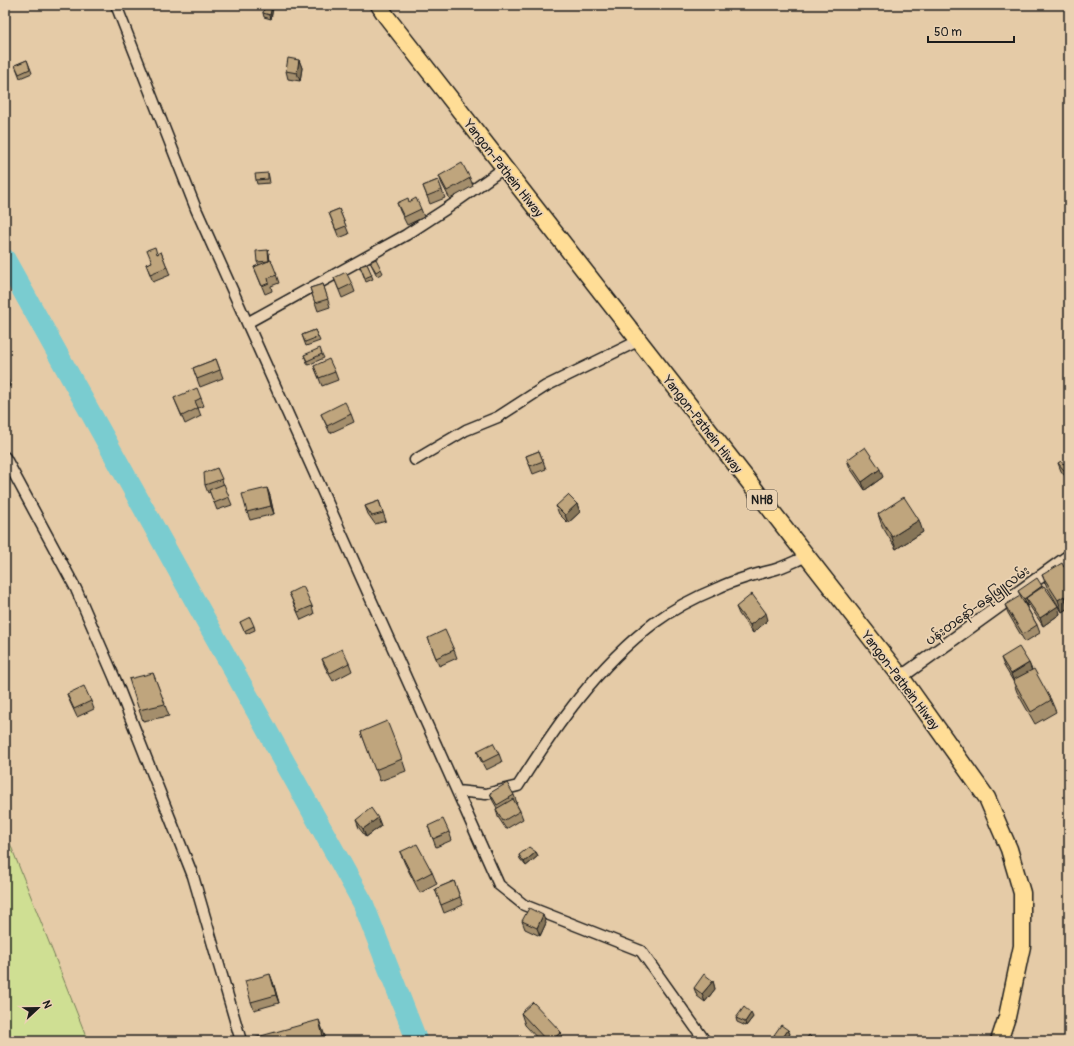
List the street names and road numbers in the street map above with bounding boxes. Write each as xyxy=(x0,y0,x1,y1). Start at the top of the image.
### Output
street label: Yangon-Pathein Hiway xyxy=(460,116,547,221)
street label: Yangon-Pathein Hiway xyxy=(659,372,746,477)
road number: NH8 xyxy=(747,490,777,510)
street label: ပန်းတနော်-ဓနုဖြူလမ်း xyxy=(922,562,1034,651)
street label: Yangon-Pathein Hiway xyxy=(857,627,943,733)

